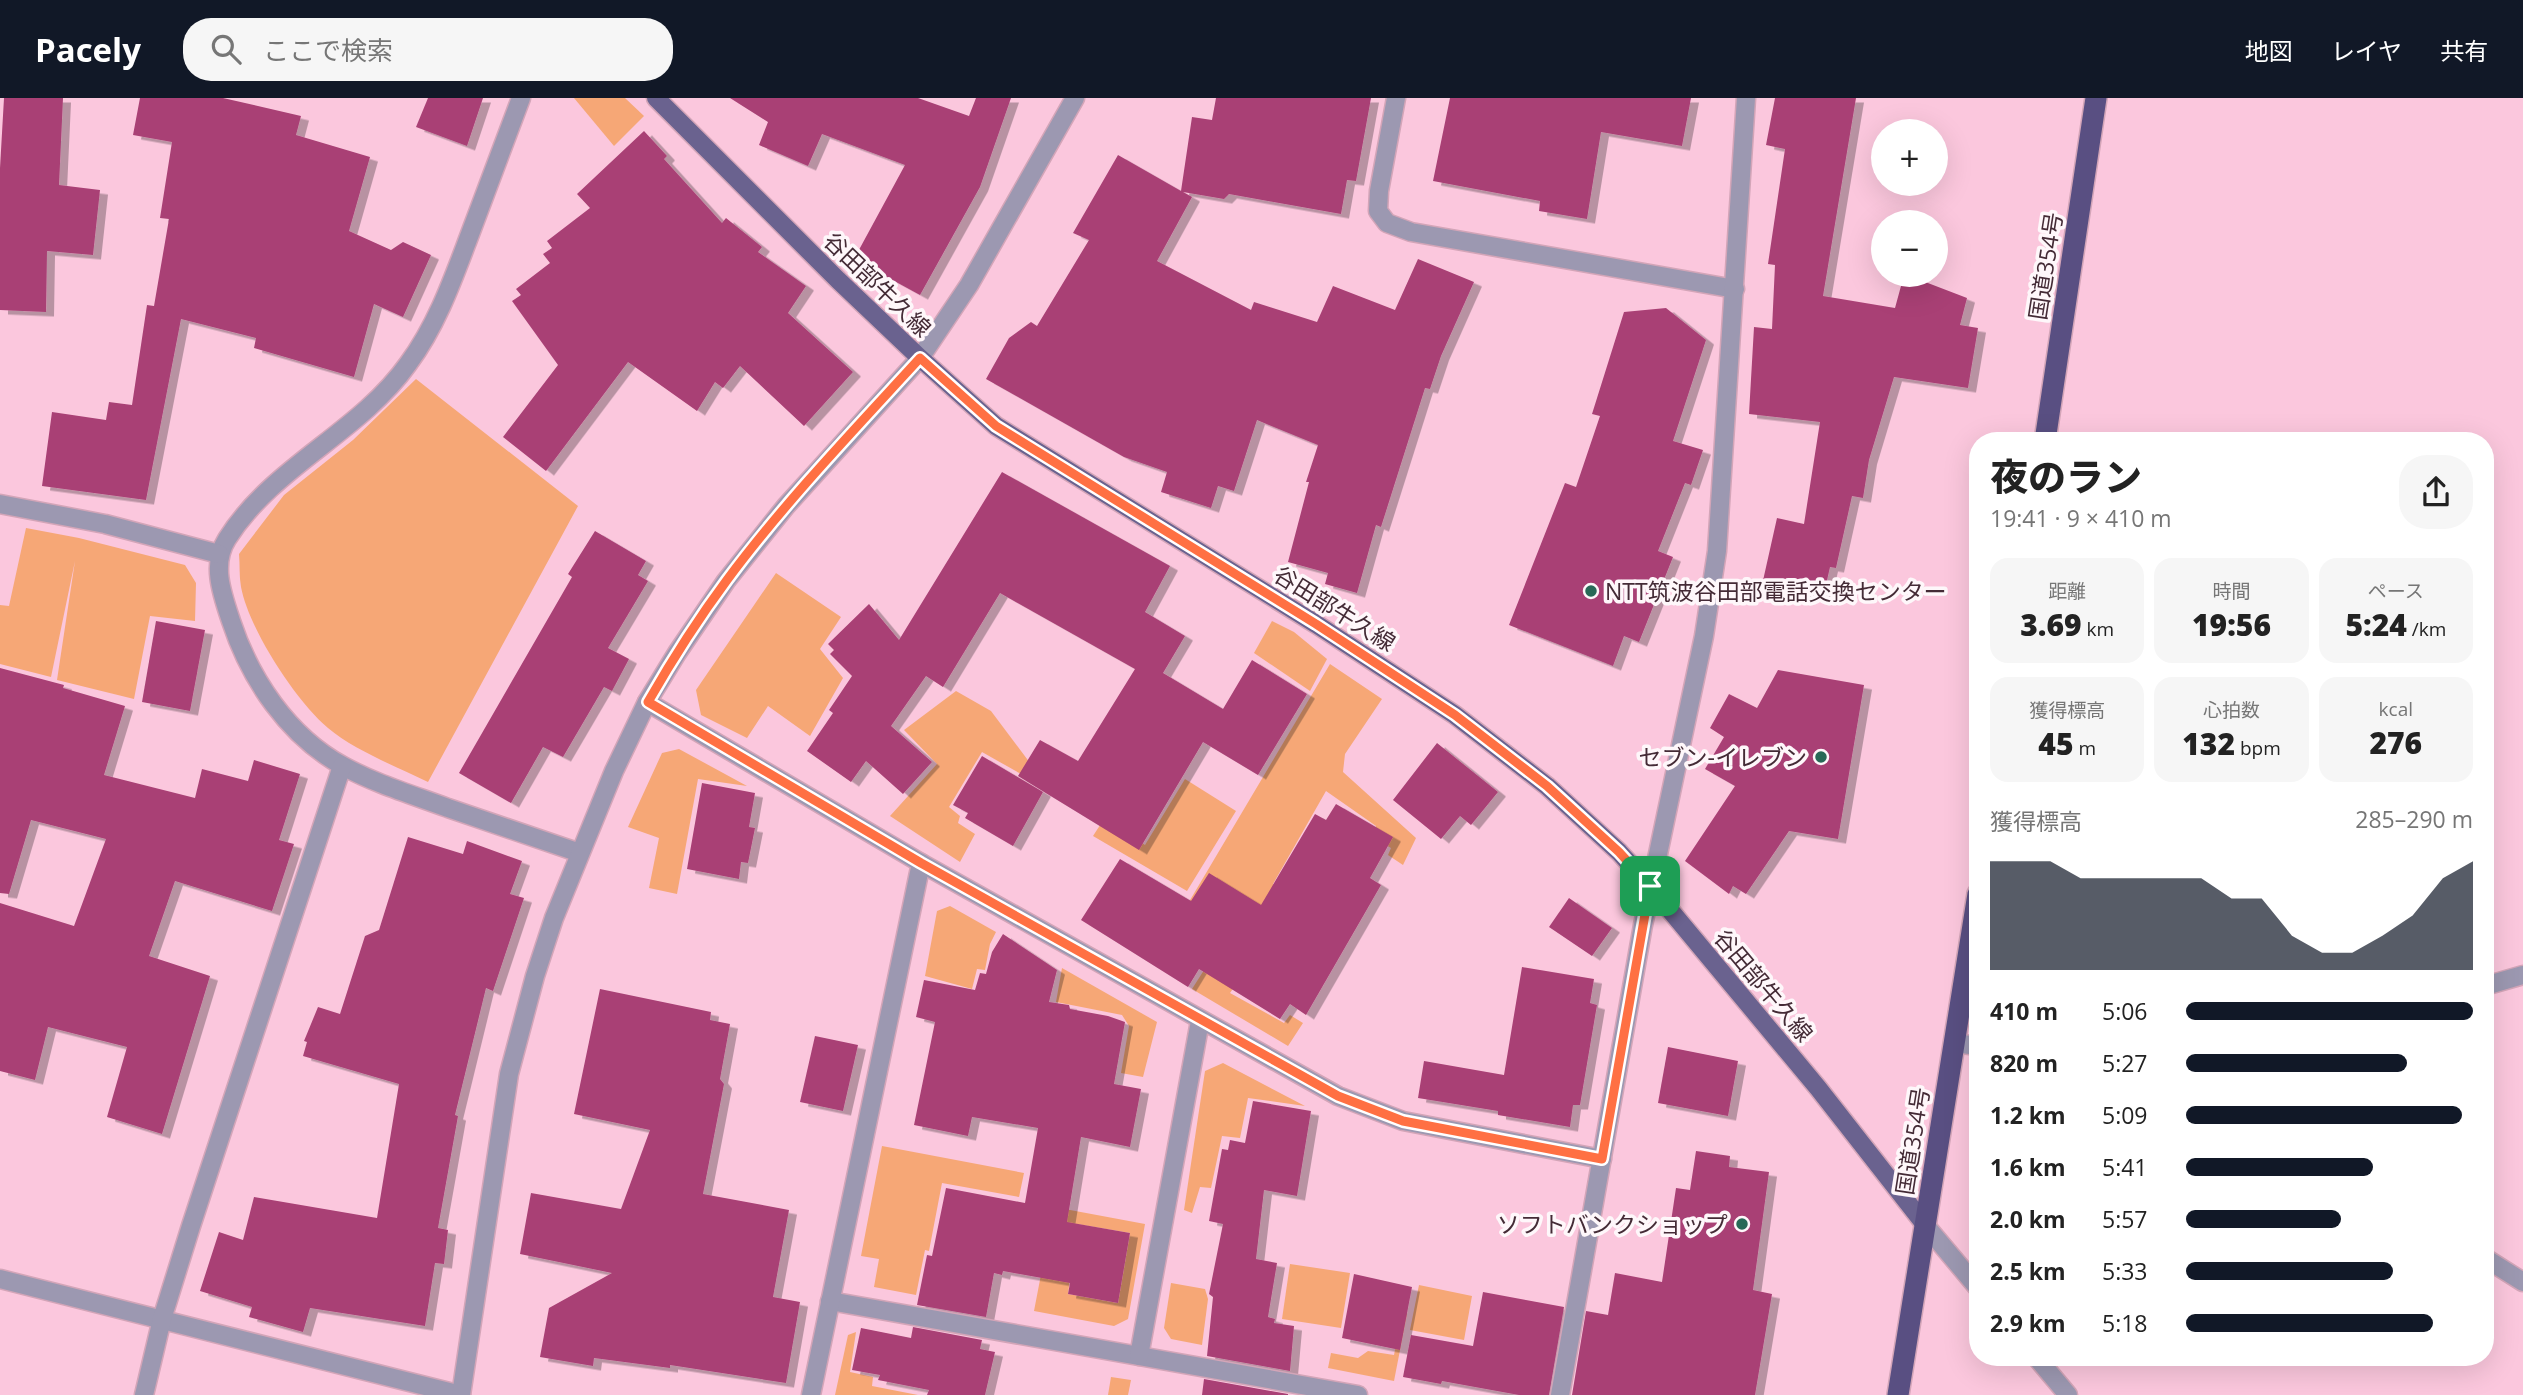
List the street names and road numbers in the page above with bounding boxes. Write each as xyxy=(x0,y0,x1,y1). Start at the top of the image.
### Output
street label: 国道354号 xyxy=(2021,210,2069,322)
street label: 谷田部牛久線 xyxy=(817,225,939,343)
street label: 谷田部牛久線 xyxy=(1268,558,1402,658)
street label: 谷田部牛久線 xyxy=(1707,922,1821,1048)
street label: 国道354号 xyxy=(1888,1085,1936,1197)

